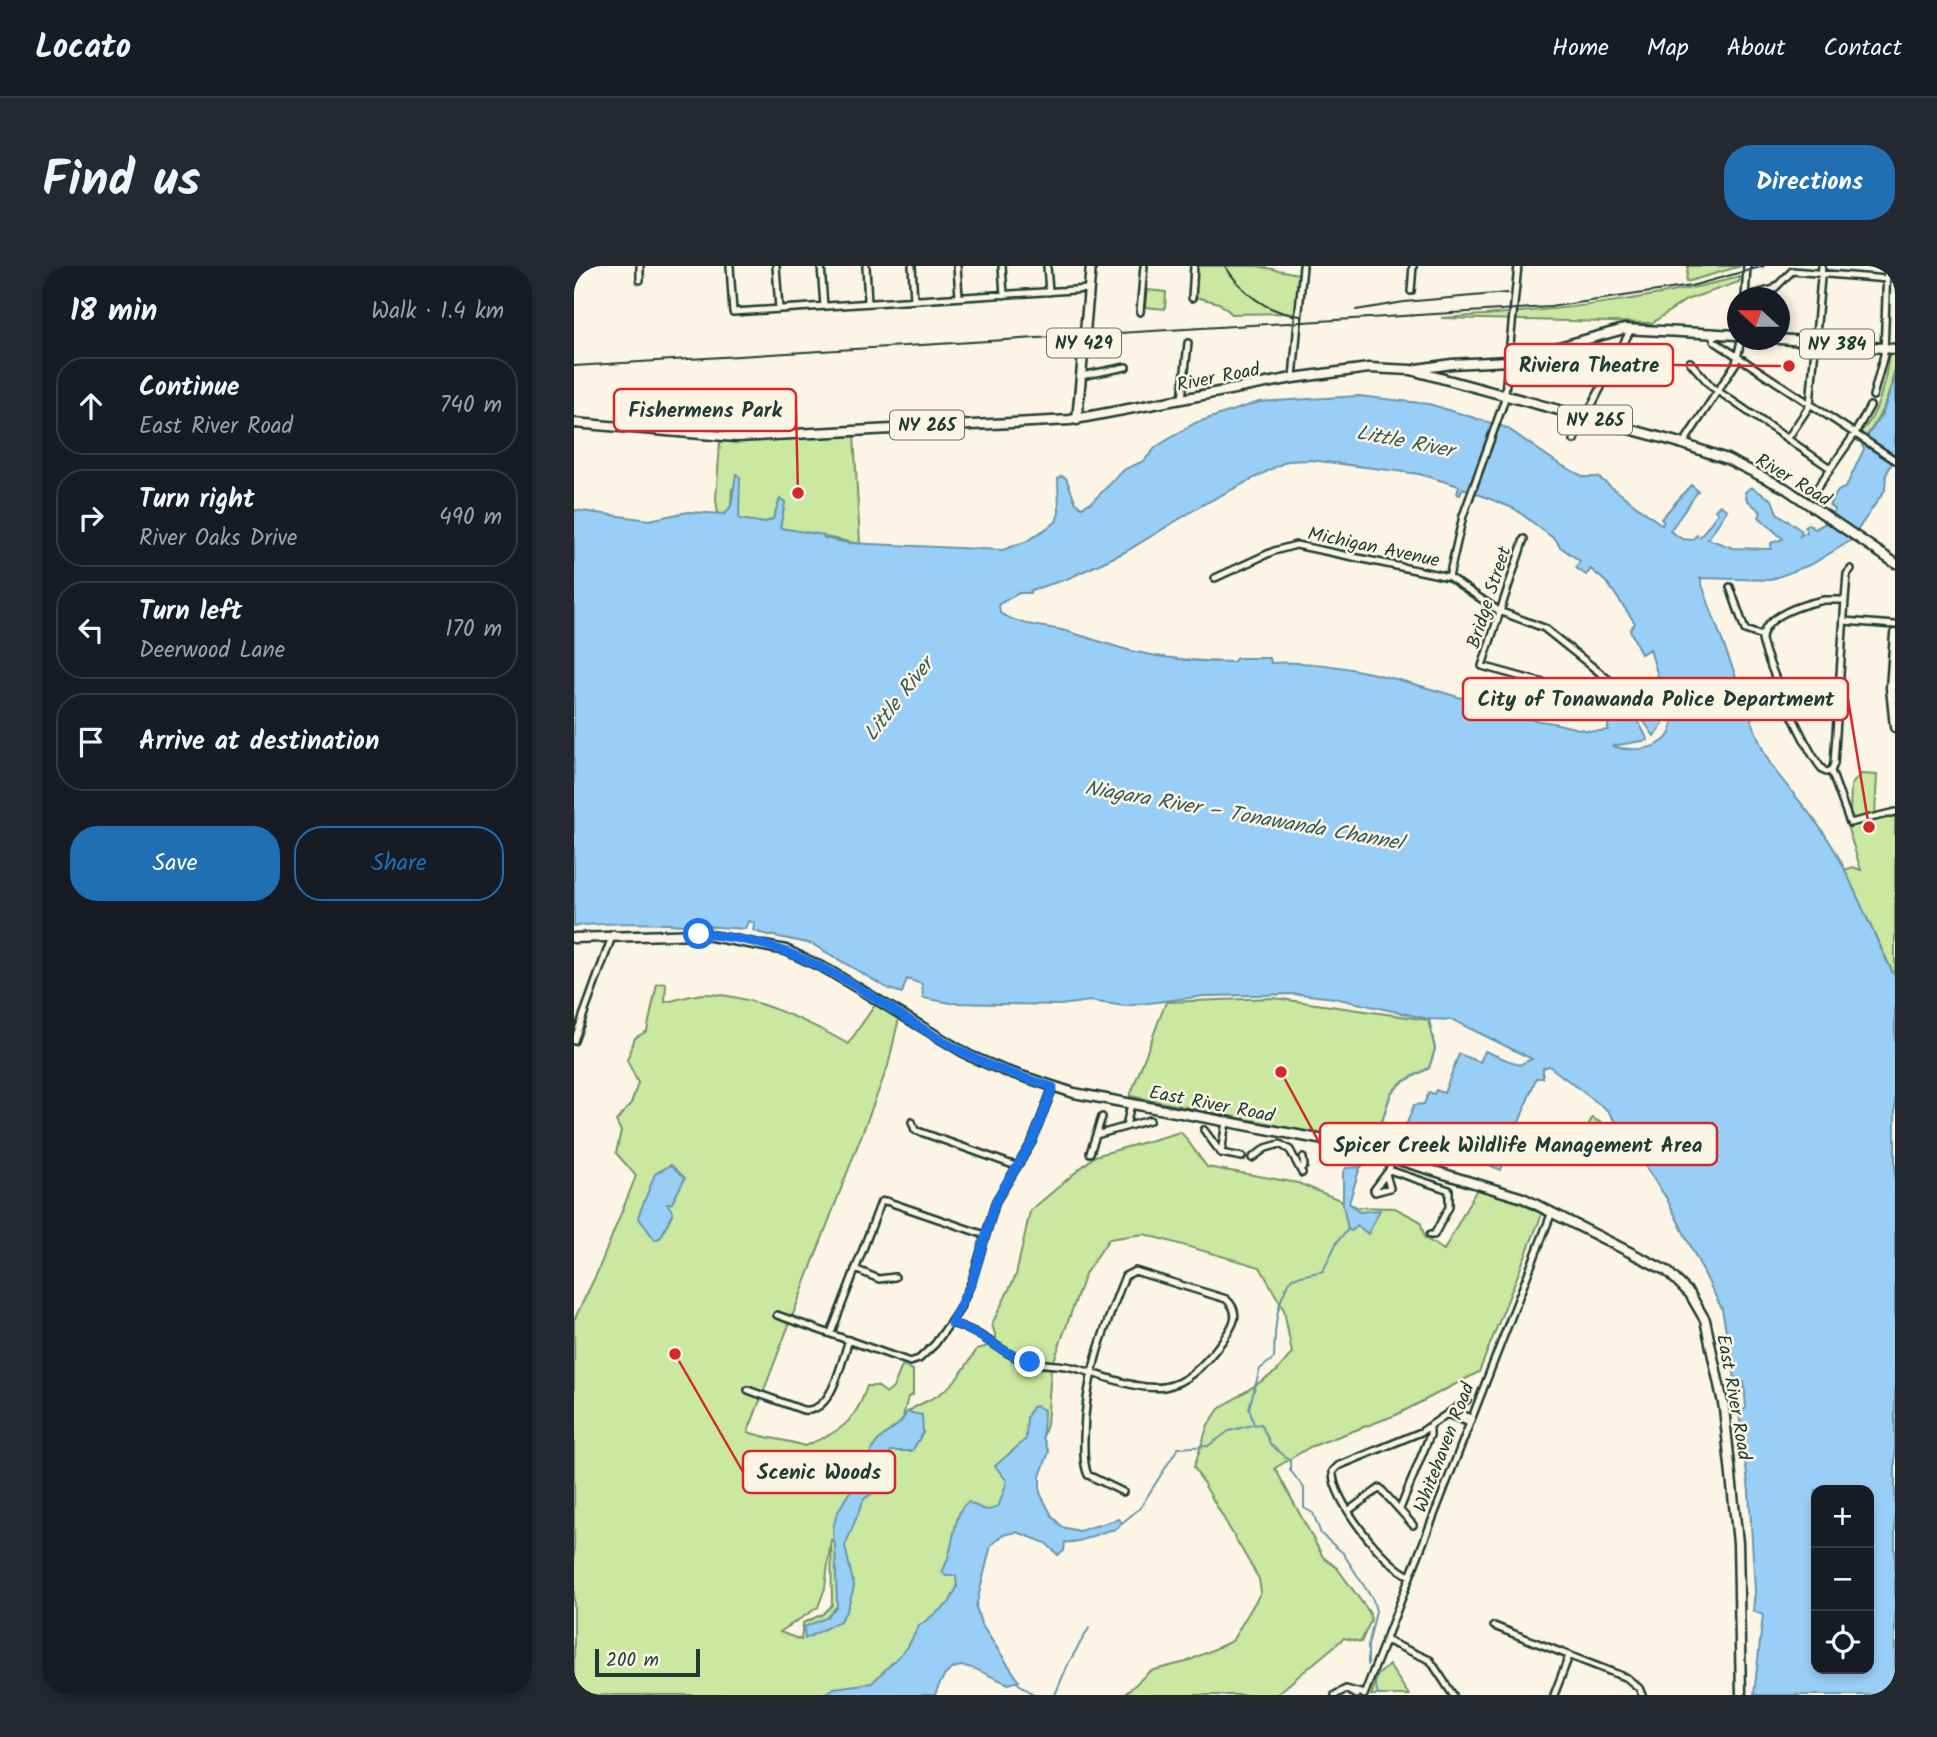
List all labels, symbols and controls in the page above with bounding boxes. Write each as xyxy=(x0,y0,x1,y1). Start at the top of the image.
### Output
text: Locato xyxy=(35,22,131,75)
text: Home xyxy=(1552,29,1609,68)
text: Map xyxy=(1647,29,1689,68)
text: About xyxy=(1727,29,1785,68)
text: Contact xyxy=(1823,29,1902,68)
text: Find us xyxy=(42,143,200,221)
button: Directions xyxy=(1724,145,1895,220)
north arrow xyxy=(1727,287,1790,350)
text: 18 min xyxy=(70,288,157,336)
text: Walk · 1.4 km xyxy=(371,294,504,330)
road number: NY 429 xyxy=(1047,328,1121,358)
road number: NY 384 xyxy=(1800,330,1874,358)
callout: Riviera Theatre xyxy=(1505,344,1673,386)
text: Riviera Theatre xyxy=(1519,350,1659,383)
street label: River Road xyxy=(1174,355,1263,401)
text: Continue xyxy=(139,367,240,409)
icon: ahead xyxy=(72,387,110,425)
text: 740 m xyxy=(440,388,502,424)
callout: Fishermens Park xyxy=(614,389,796,431)
text: Fishermens Park xyxy=(628,395,782,428)
road number: NY 265 xyxy=(1558,406,1632,434)
text: East River Road xyxy=(139,409,293,445)
road number: NY 265 xyxy=(890,410,964,440)
water label: Little River xyxy=(1353,417,1460,469)
street label: River Road xyxy=(1749,446,1837,516)
text: Turn right xyxy=(139,479,255,521)
icon: right xyxy=(72,499,110,537)
text: 490 m xyxy=(439,500,502,536)
street label: Michigan Avenue xyxy=(1305,519,1443,577)
text: River Oaks Drive xyxy=(139,521,297,557)
street label: Bridge Street xyxy=(1459,542,1521,653)
text: Turn left xyxy=(139,591,242,633)
icon: left xyxy=(72,611,110,649)
text: 170 m xyxy=(445,612,502,648)
text: Deerwood Lane xyxy=(139,633,285,669)
water label: Little River xyxy=(856,648,945,749)
callout: City of Tonawanda Police Department xyxy=(1463,678,1848,720)
text: City of Tonawanda Police Department xyxy=(1477,684,1835,717)
text: Arrive at destination xyxy=(139,721,379,763)
icon: arrive xyxy=(72,723,110,761)
water label: Niagara River – Tonawanda Channel xyxy=(1082,772,1409,861)
button: Save xyxy=(70,826,280,901)
button: Share xyxy=(294,826,504,901)
route start xyxy=(683,918,714,949)
street label: East River Road xyxy=(1146,1078,1277,1132)
callout: Spicer Creek Wildlife Management Area xyxy=(1320,1123,1717,1165)
text: Spicer Creek Wildlife Management Area xyxy=(1333,1130,1703,1163)
street label: East River Road xyxy=(1707,1332,1759,1463)
route end xyxy=(1014,1346,1045,1377)
street label: Whitehaven Road xyxy=(1406,1378,1484,1517)
callout: Scenic Woods xyxy=(743,1451,895,1493)
text: Scenic Woods xyxy=(757,1457,881,1490)
map controls xyxy=(1811,1485,1874,1674)
button: + xyxy=(1811,1485,1874,1548)
button: − xyxy=(1811,1548,1874,1611)
button: locate xyxy=(1811,1611,1874,1674)
scale bar xyxy=(595,1646,700,1678)
text: 200 m xyxy=(606,1646,659,1676)

